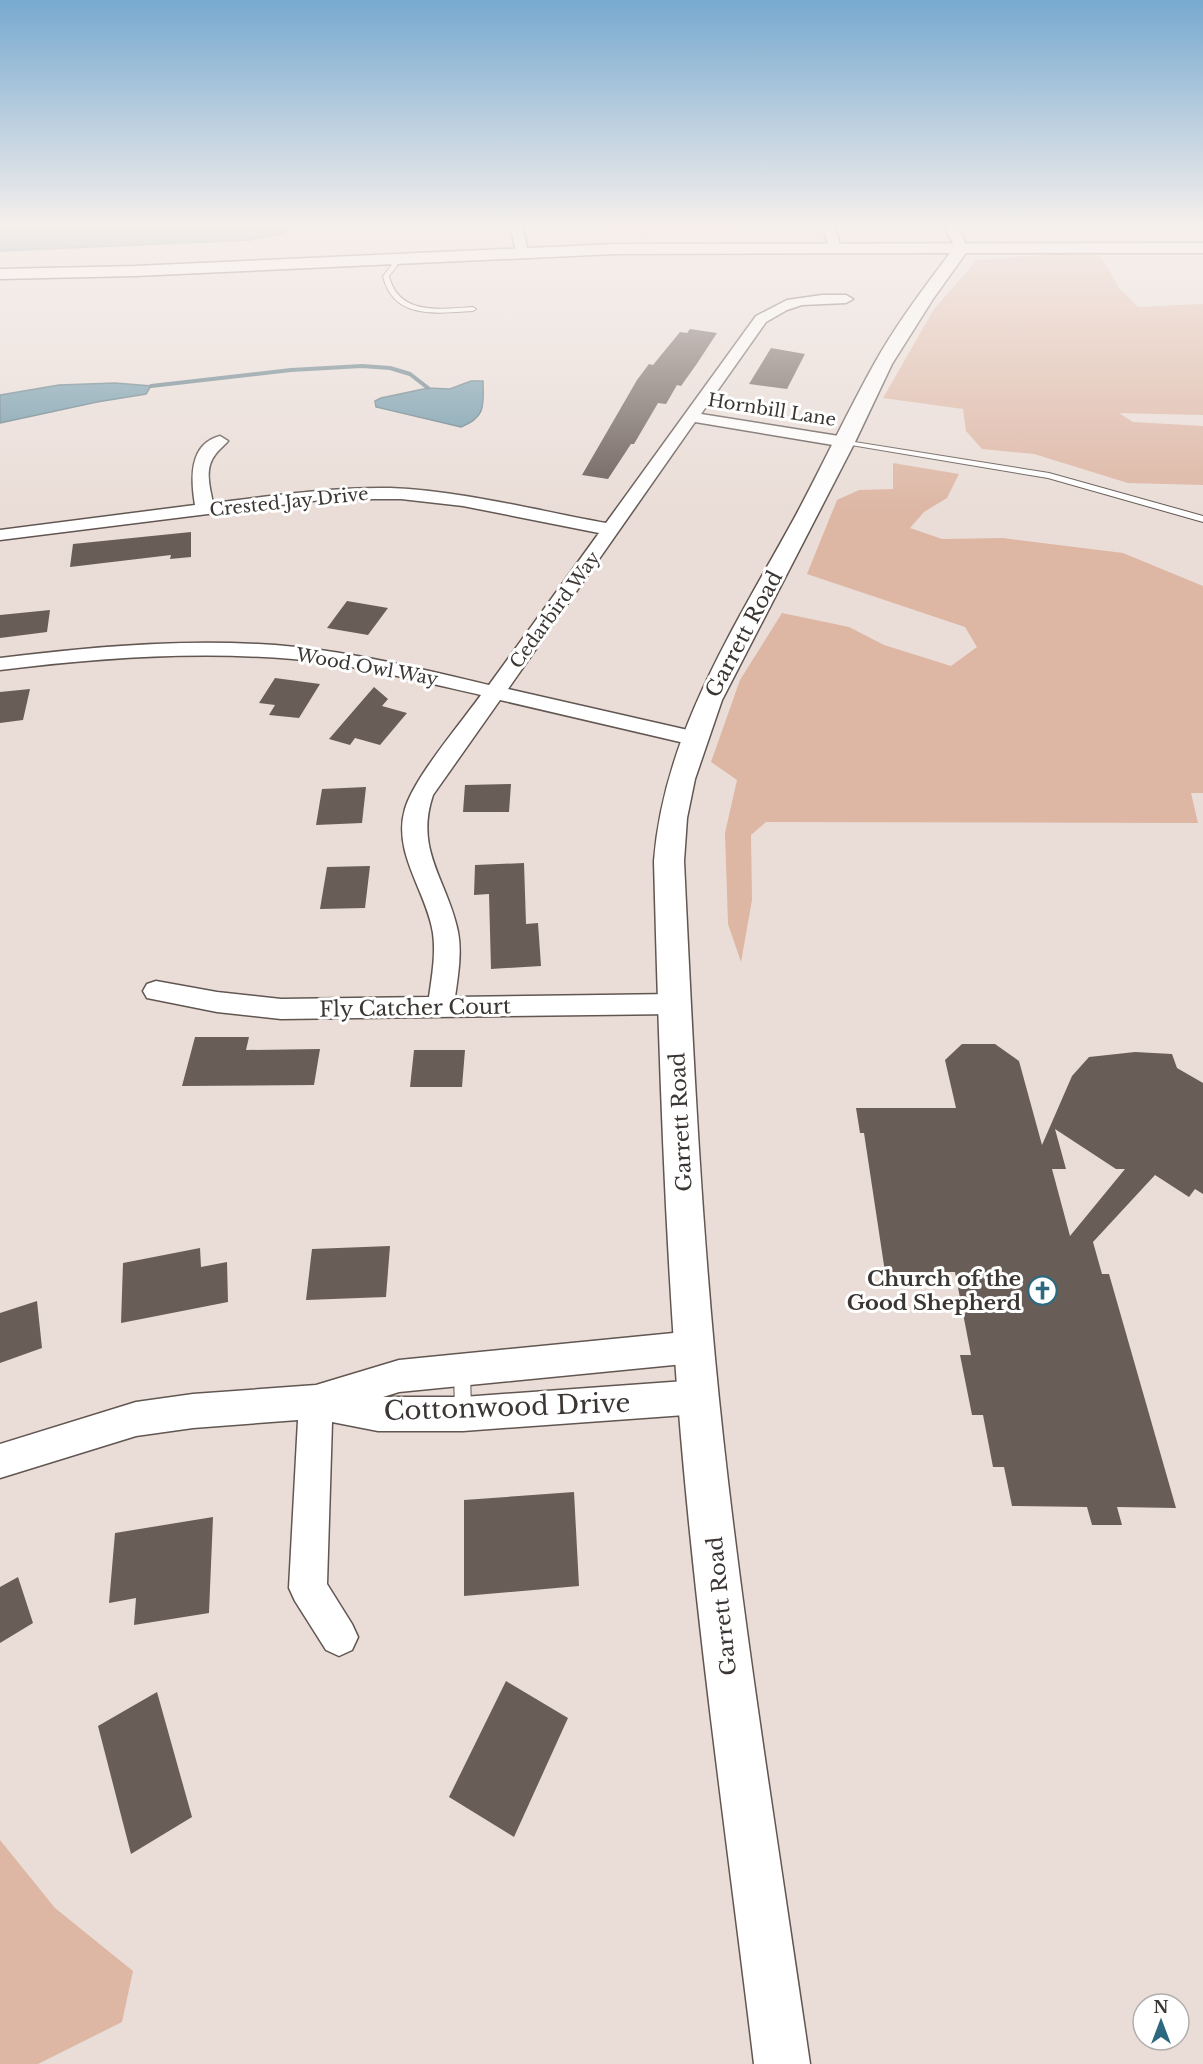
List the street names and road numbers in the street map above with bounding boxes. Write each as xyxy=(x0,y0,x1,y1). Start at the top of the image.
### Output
street label: Hornbill Lane xyxy=(706,389,838,431)
street label: Crested Jay Drive xyxy=(209,483,369,521)
street label: Cedarbird Way xyxy=(505,547,605,673)
street label: Garrett Road xyxy=(700,566,788,702)
street label: Wood Owl Way xyxy=(293,644,440,690)
street label: Fly Catcher Court xyxy=(319,993,511,1023)
street label: Garrett Road xyxy=(664,1052,698,1192)
street label: Cottonwood Drive xyxy=(383,1387,631,1427)
street label: Garrett Road xyxy=(702,1535,742,1677)

